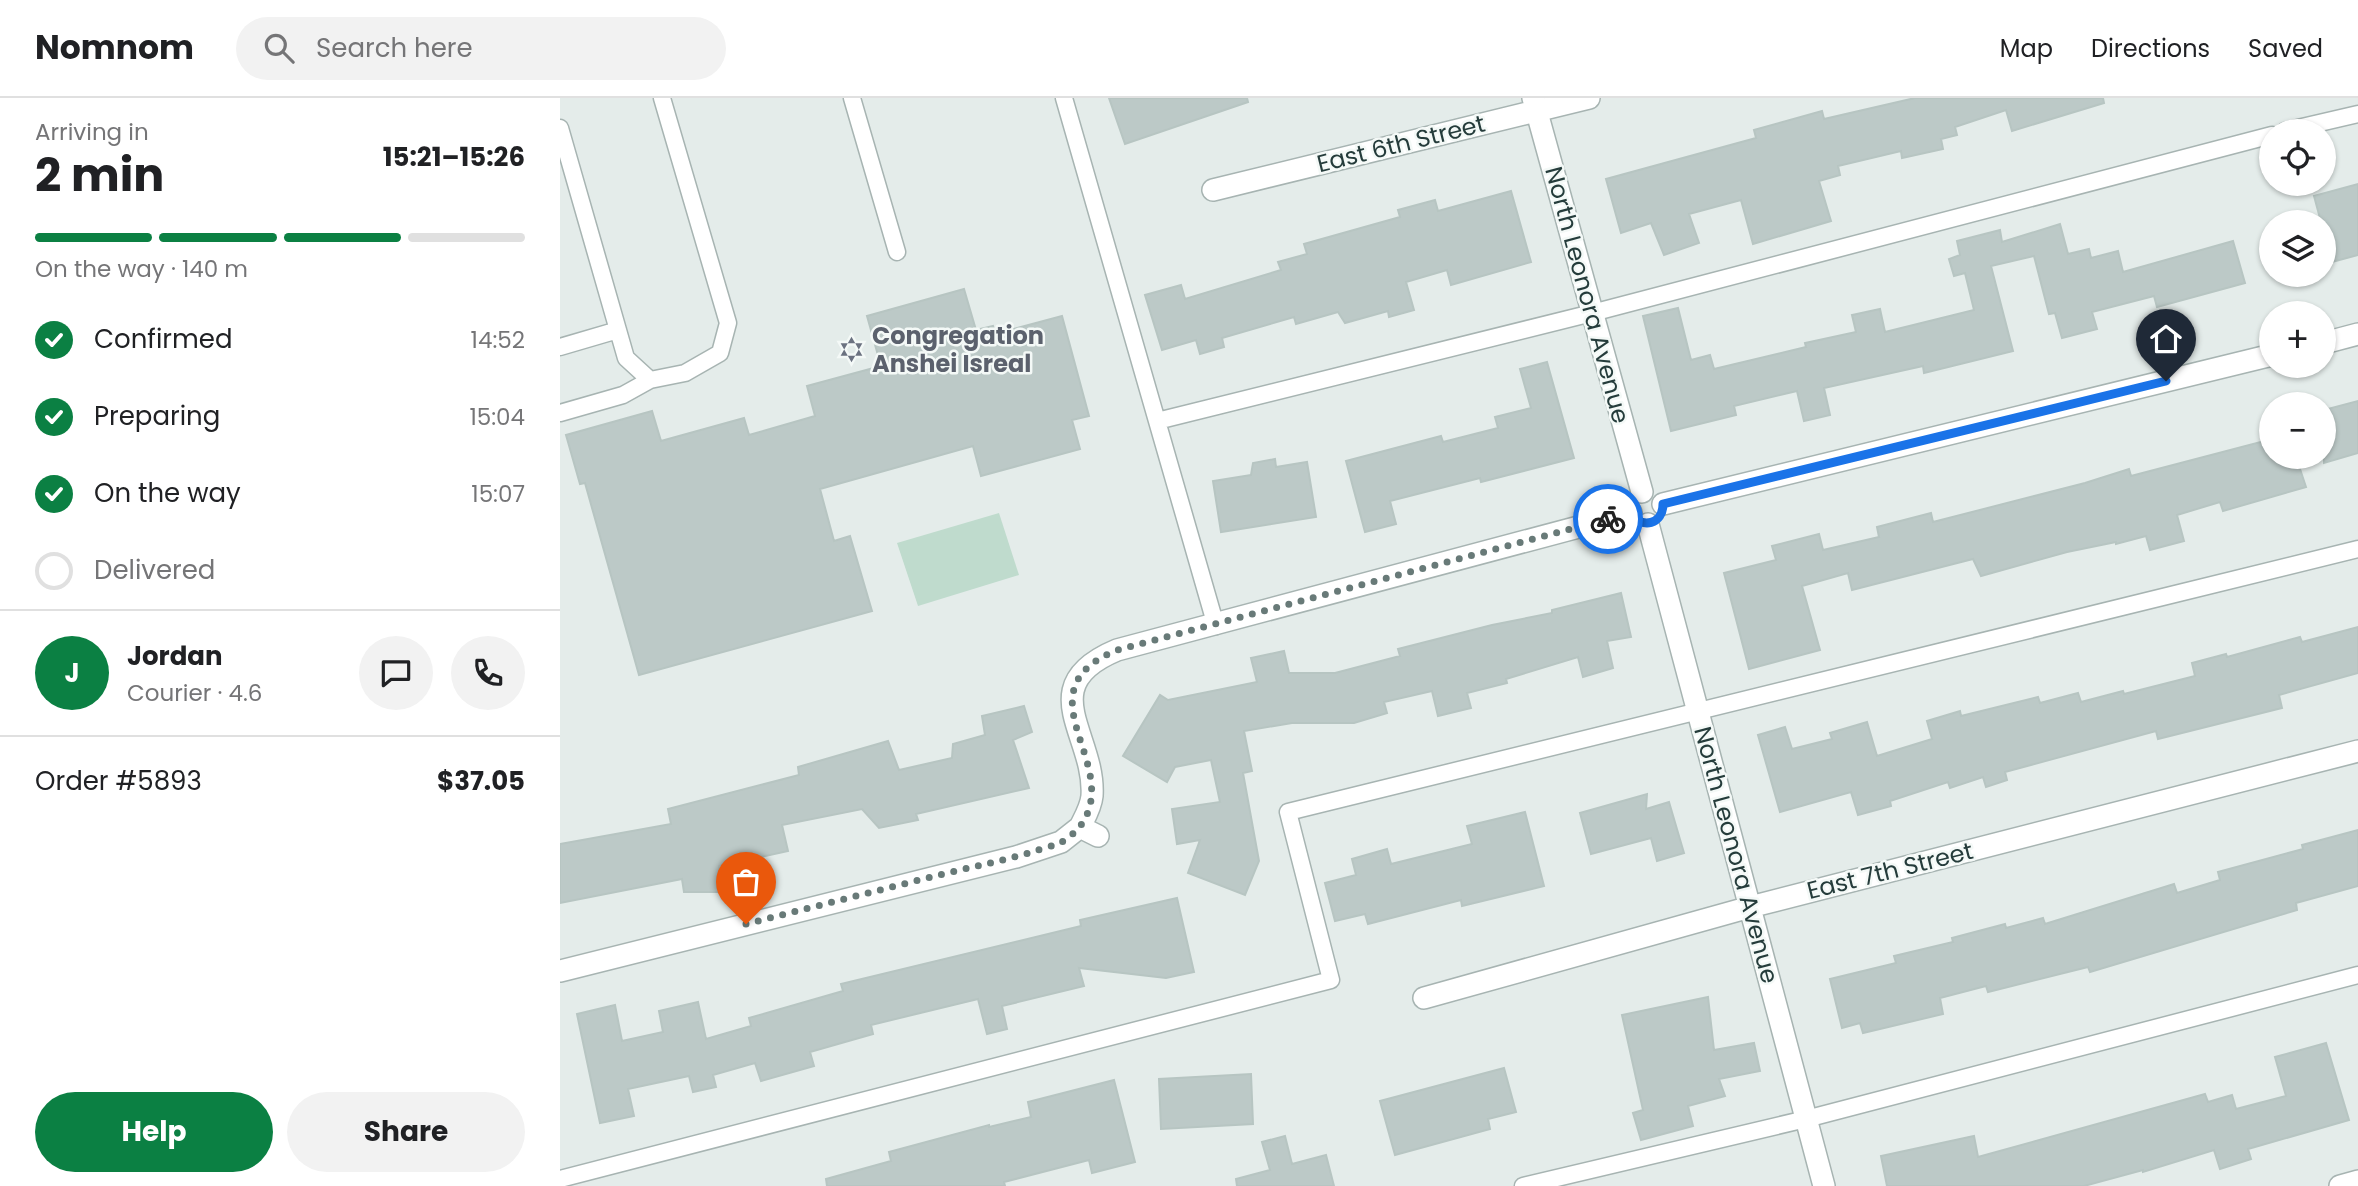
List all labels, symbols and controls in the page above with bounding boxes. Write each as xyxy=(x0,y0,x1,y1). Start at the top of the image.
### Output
search box xyxy=(236,17,726,80)
text: Nomnom xyxy=(35,24,194,71)
icon: search xyxy=(260,29,298,67)
text: Search here xyxy=(316,30,473,66)
text: Map xyxy=(2000,32,2053,65)
text: Directions xyxy=(2091,32,2210,65)
text: Saved xyxy=(2248,32,2323,65)
street label: East 6th Street xyxy=(1313,107,1488,180)
text: Arriving in xyxy=(35,116,149,148)
map controls xyxy=(2259,119,2336,469)
button: locate xyxy=(2259,119,2336,196)
text: 15:21–15:26 xyxy=(383,139,525,175)
text: 2 min xyxy=(35,143,164,207)
street label: North Leonora Avenue xyxy=(1537,163,1638,427)
button: layers xyxy=(2259,210,2336,287)
text: On the way · 140 m xyxy=(35,253,248,285)
button: + xyxy=(2259,301,2336,378)
pin xyxy=(2136,309,2196,381)
place label: Congregation Anshei Isreal xyxy=(872,319,1044,380)
icon: home xyxy=(2147,320,2185,358)
icon: check xyxy=(35,321,73,359)
text: Confirmed xyxy=(94,321,232,357)
text: 14:52 xyxy=(471,324,525,356)
synagogue icon: Congregation Anshei Isreal xyxy=(838,336,866,364)
button: − xyxy=(2259,392,2336,469)
icon: check xyxy=(35,398,73,436)
text: Preparing xyxy=(94,398,220,434)
text: 15:04 xyxy=(469,401,525,433)
icon: check xyxy=(35,475,73,513)
text: On the way xyxy=(94,475,241,511)
text: 15:07 xyxy=(471,478,525,510)
courier xyxy=(1573,484,1643,554)
icon: bike xyxy=(1589,500,1627,538)
text: Delivered xyxy=(94,552,215,588)
button: chat xyxy=(359,636,433,710)
button: phone xyxy=(451,636,525,710)
text: Jordan xyxy=(127,638,223,674)
text: J xyxy=(64,655,80,691)
text: Courier · 4.6 xyxy=(127,677,262,709)
street label: North Leonora Avenue xyxy=(1686,723,1787,987)
text: Order #5893 xyxy=(35,763,202,799)
text: $37.05 xyxy=(437,763,525,799)
street label: East 7th Street xyxy=(1803,834,1976,907)
pin xyxy=(716,852,776,924)
icon: bag xyxy=(727,863,765,901)
button: Help xyxy=(35,1092,273,1172)
button: Share xyxy=(287,1092,525,1172)

